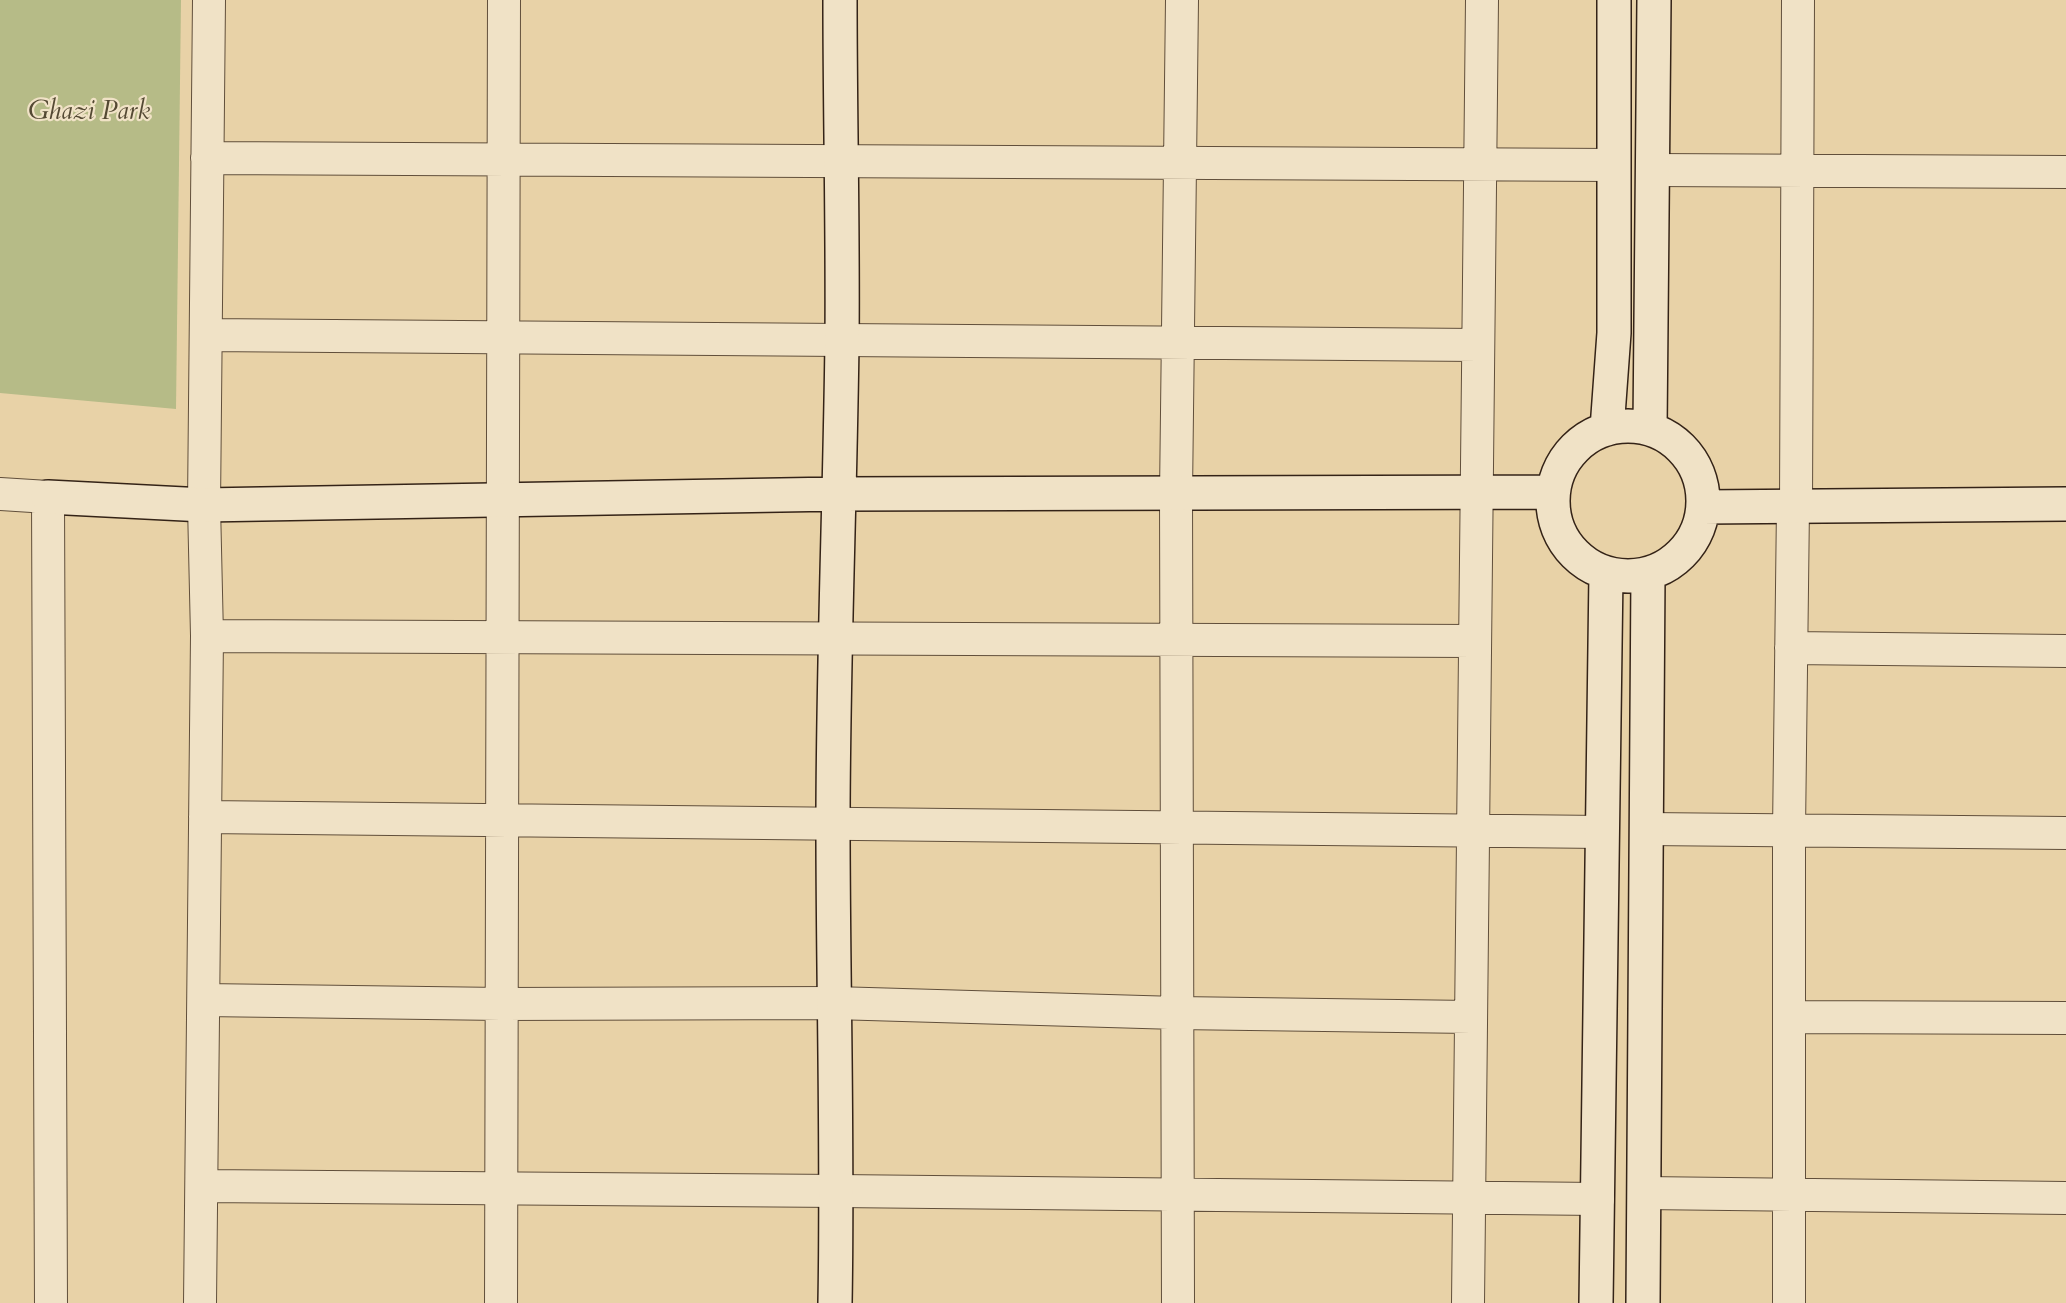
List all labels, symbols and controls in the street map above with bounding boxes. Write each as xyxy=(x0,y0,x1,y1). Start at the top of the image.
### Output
park label: Ghazi Park xyxy=(28,97,150,129)

